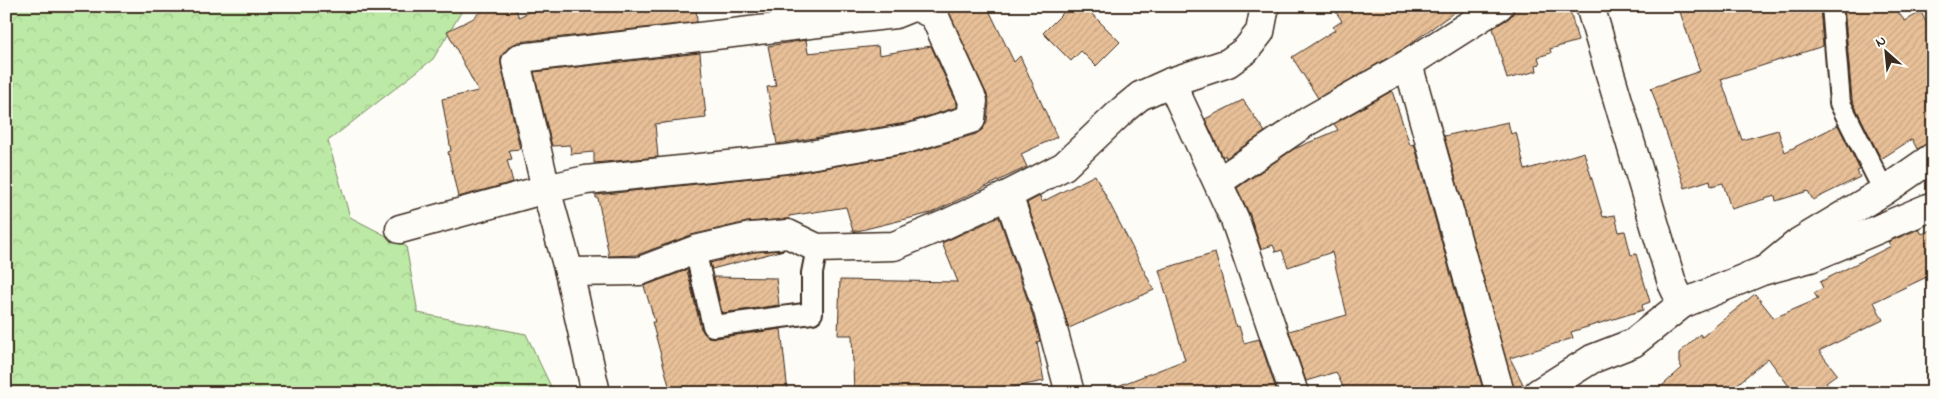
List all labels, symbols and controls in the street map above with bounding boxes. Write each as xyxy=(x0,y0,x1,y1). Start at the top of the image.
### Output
north arrow xyxy=(1862,28,1912,78)
text: N xyxy=(1872,30,1890,53)

